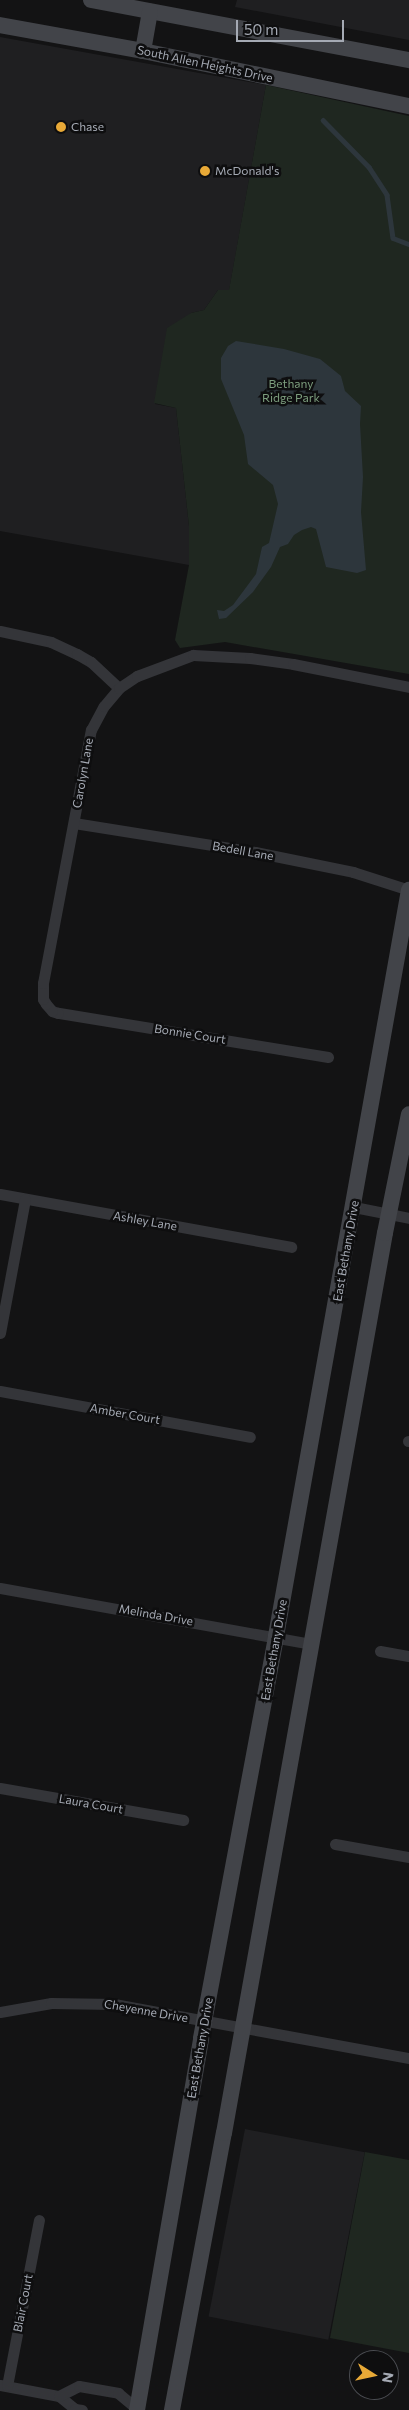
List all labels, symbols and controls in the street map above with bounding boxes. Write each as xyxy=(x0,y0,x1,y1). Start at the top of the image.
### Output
scale bar xyxy=(239,10,346,42)
text: 50 m xyxy=(244,20,278,38)
street label: South Allen Heights Drive xyxy=(136,43,274,85)
place label: Chase xyxy=(71,120,104,134)
marker: Chase xyxy=(55,121,67,133)
place label: McDonald's xyxy=(215,164,279,178)
marker: McDonald's xyxy=(199,165,211,177)
park label: Bethany Ridge Park xyxy=(262,377,320,405)
street label: Carolyn Lane xyxy=(70,737,96,809)
street label: Bedell Lane xyxy=(211,839,275,863)
street label: Bonnie Court xyxy=(153,1021,227,1047)
street label: East Bethany Drive xyxy=(330,1199,362,1303)
street label: Ashley Lane xyxy=(112,1208,178,1234)
street label: Amber Court xyxy=(89,1401,161,1427)
street label: East Bethany Drive xyxy=(258,1598,290,1702)
street label: Melinda Drive xyxy=(118,1601,194,1629)
street label: Laura Court xyxy=(58,1791,124,1817)
street label: East Bethany Drive xyxy=(184,1996,216,2100)
street label: Cheyenne Drive xyxy=(103,1997,189,2025)
street label: Blair Court xyxy=(10,2273,36,2333)
north arrow xyxy=(349,2350,399,2400)
text: N xyxy=(379,2371,398,2384)

